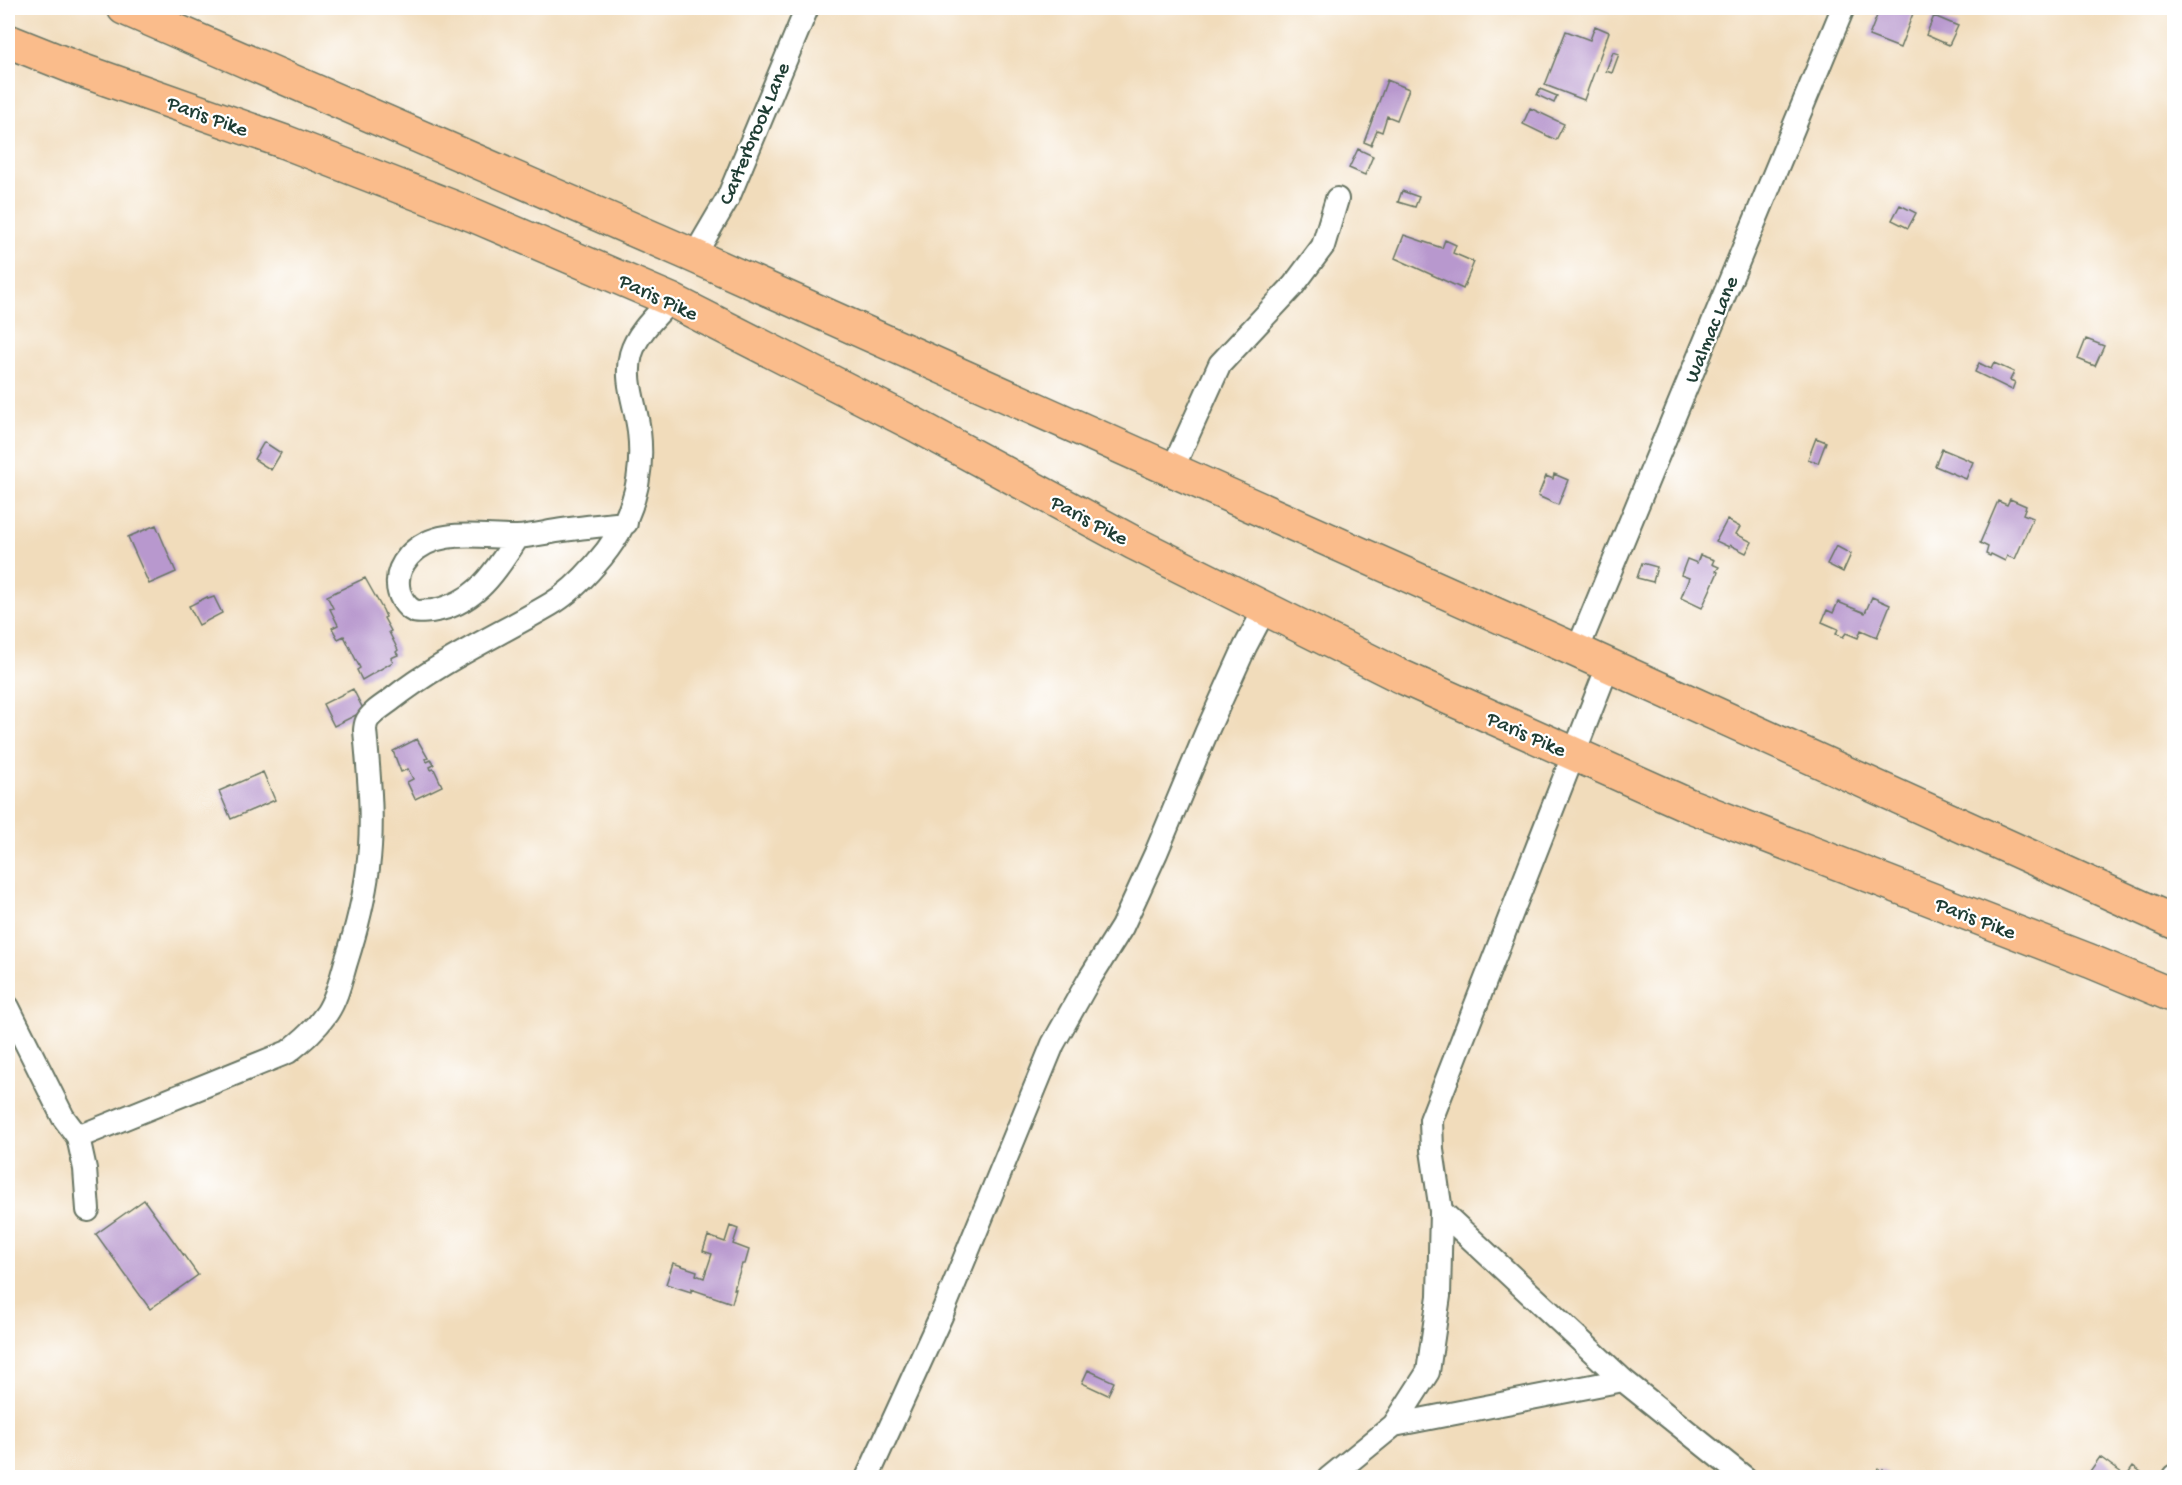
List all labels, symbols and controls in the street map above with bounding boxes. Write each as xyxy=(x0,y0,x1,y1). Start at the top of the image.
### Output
street label: Carterbrook Lane xyxy=(715,58,798,209)
street label: Paris Pike xyxy=(162,92,252,145)
street label: Paris Pike xyxy=(613,270,702,329)
street label: Walmac Lane xyxy=(1680,272,1746,387)
street label: Paris Pike xyxy=(1044,491,1132,553)
street label: Paris Pike xyxy=(1481,707,1570,765)
street label: Paris Pike xyxy=(1930,893,2020,947)

